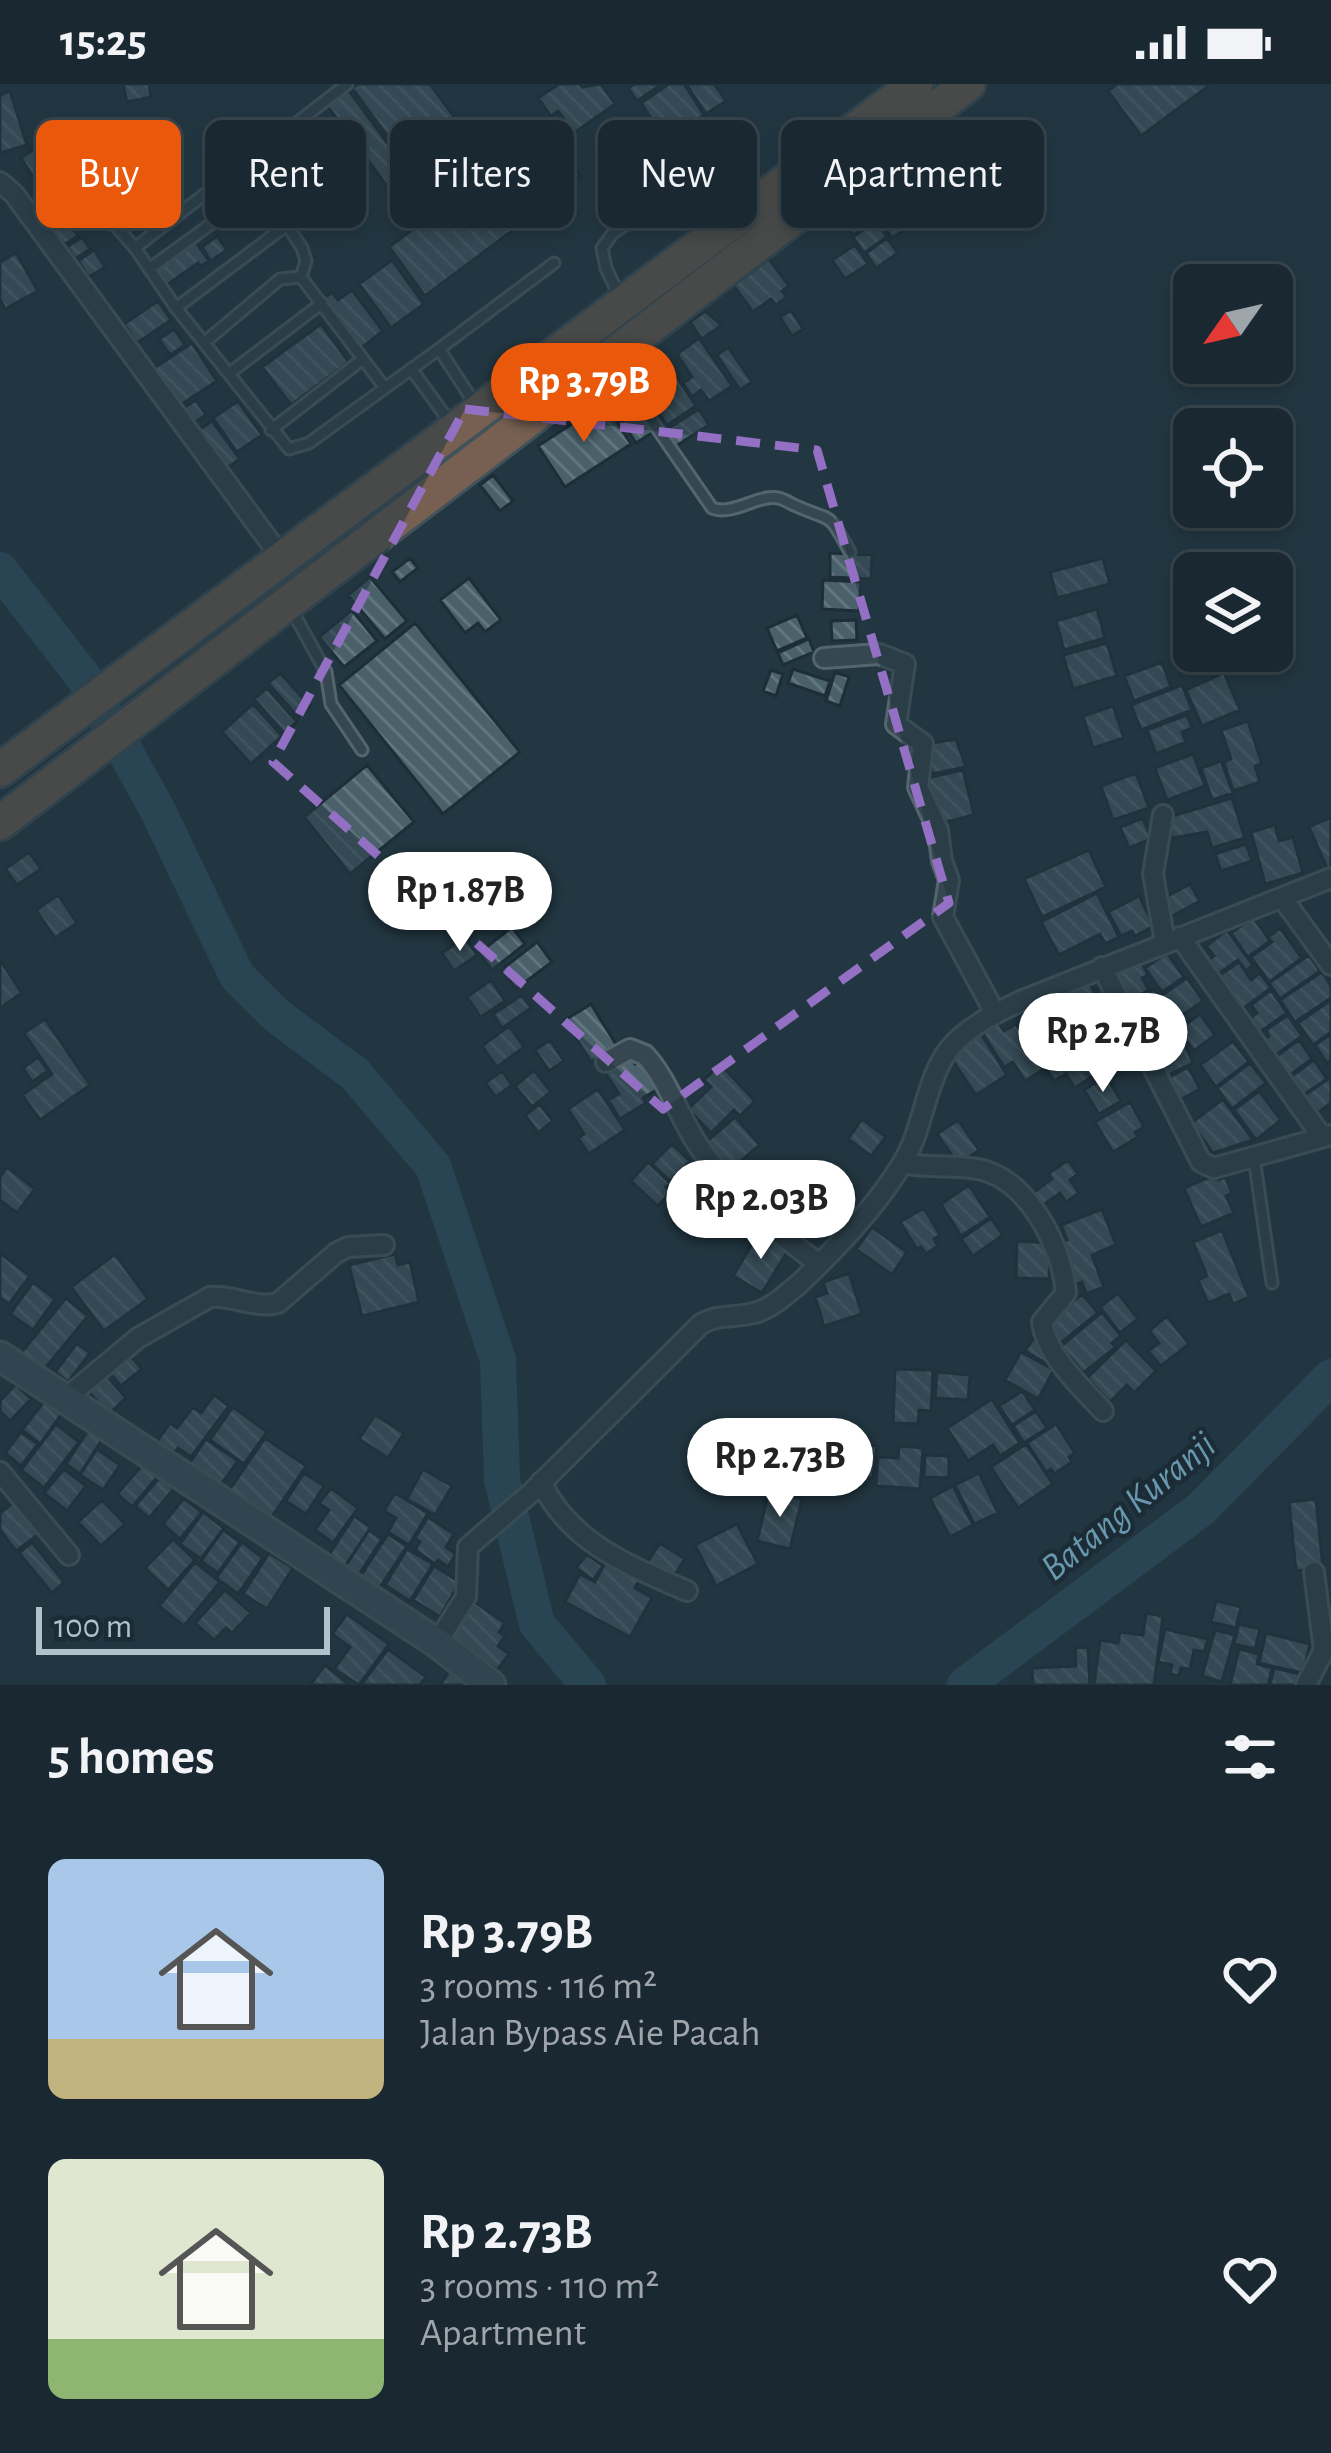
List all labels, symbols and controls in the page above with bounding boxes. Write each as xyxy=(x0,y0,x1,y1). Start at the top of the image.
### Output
text: 15:25 xyxy=(60,19,147,64)
chip: Buy xyxy=(36,120,181,228)
chip: Rent xyxy=(205,120,366,228)
chip: Filters xyxy=(390,120,574,228)
chip: New xyxy=(598,120,757,228)
chip: Apartment xyxy=(781,120,1044,228)
north arrow xyxy=(1173,264,1293,384)
map controls xyxy=(1173,264,1293,672)
pin: Rp 3.79B xyxy=(460,343,708,445)
text: Rp 3.79B xyxy=(518,362,650,401)
button: locate xyxy=(1173,408,1293,528)
button: layers xyxy=(1173,552,1293,672)
pin: Rp 1.87B xyxy=(336,852,584,954)
text: Rp 1.87B xyxy=(395,871,525,910)
pin: Rp 2.7B xyxy=(992,993,1214,1095)
text: Rp 2.7B xyxy=(1045,1012,1161,1051)
pin: Rp 2.03B xyxy=(637,1160,885,1262)
text: Rp 2.03B xyxy=(693,1179,829,1218)
pin: Rp 2.73B xyxy=(656,1418,904,1520)
water label: Batang Kuranji xyxy=(1034,1425,1223,1588)
text: Rp 2.73B xyxy=(714,1437,846,1476)
scale bar xyxy=(36,1601,330,1654)
text: 100 m xyxy=(54,1611,132,1644)
icon: filters xyxy=(1217,1724,1283,1790)
text: 5 homes xyxy=(48,1732,215,1783)
icon: home xyxy=(144,1907,288,2051)
text: Rp 3.79B xyxy=(420,1907,593,1958)
icon: heart xyxy=(1217,1946,1283,2012)
text: 3 rooms · 116 m² xyxy=(420,1967,657,2006)
text: Jalan Bypass Aie Pacah xyxy=(420,2014,760,2053)
icon: home xyxy=(144,2207,288,2351)
text: Rp 2.73B xyxy=(420,2207,592,2258)
icon: heart xyxy=(1217,2246,1283,2312)
text: 3 rooms · 110 m² xyxy=(420,2267,659,2306)
text: Apartment xyxy=(420,2314,586,2353)

